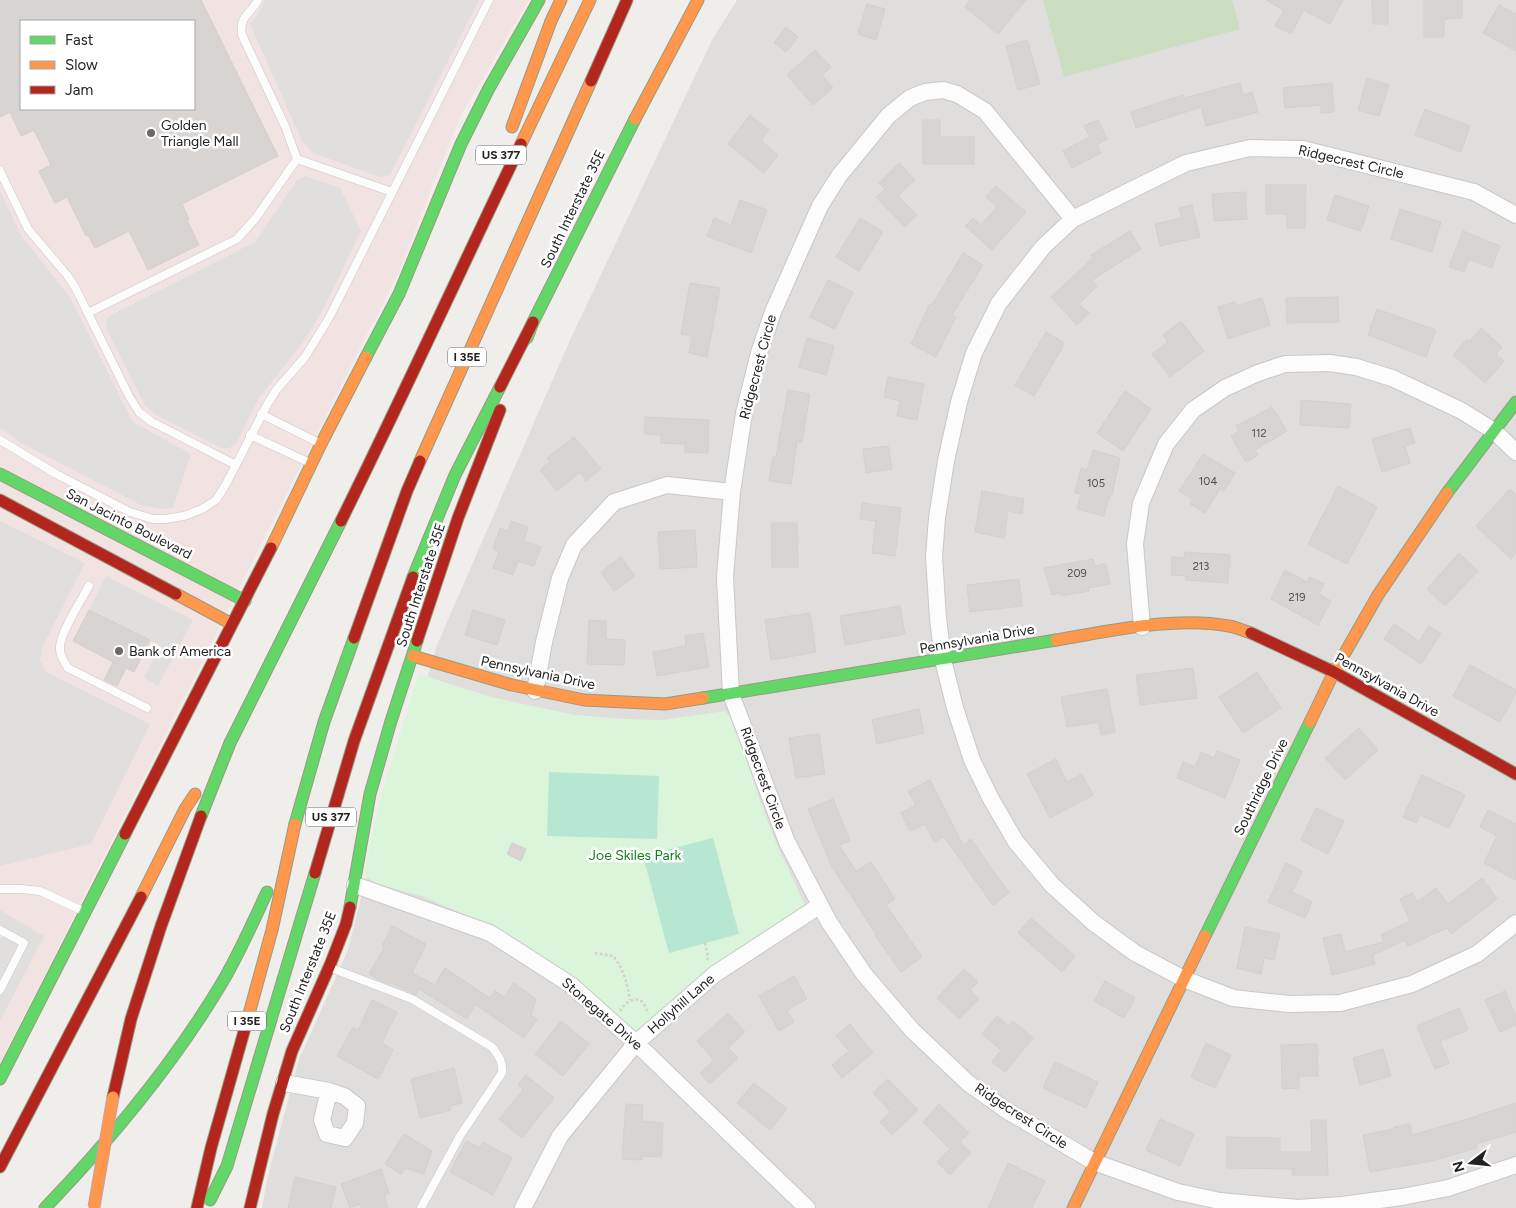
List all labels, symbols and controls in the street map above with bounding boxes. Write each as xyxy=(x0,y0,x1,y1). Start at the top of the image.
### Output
legend xyxy=(20,20,195,110)
text: Fast xyxy=(65,31,94,49)
text: Slow xyxy=(65,56,98,74)
text: Jam xyxy=(65,81,93,99)
place label: Golden Triangle Mall xyxy=(161,117,239,150)
marker: Golden Triangle Mall xyxy=(145,127,157,139)
street label: Ridgecrest Circle xyxy=(1297,142,1406,182)
road number: US 377 xyxy=(476,146,526,164)
street label: South Interstate 35E xyxy=(537,147,609,271)
street label: Ridgecrest Circle xyxy=(736,312,780,421)
road number: I 35E xyxy=(448,348,486,367)
house number: 112 xyxy=(1251,427,1267,440)
house number: 104 xyxy=(1199,475,1217,488)
house number: 105 xyxy=(1087,477,1105,490)
street label: San Jacinto Boulevard xyxy=(63,485,195,563)
street label: South Interstate 35E xyxy=(393,521,449,649)
house number: 213 xyxy=(1193,560,1209,573)
house number: 209 xyxy=(1067,567,1087,580)
house number: 219 xyxy=(1289,591,1305,604)
street label: Pennsylvania Drive xyxy=(918,620,1036,657)
place label: Bank of America xyxy=(129,643,231,660)
marker: Bank of America xyxy=(113,645,125,657)
street label: Pennsylvania Drive xyxy=(1332,649,1442,721)
street label: Pennsylvania Drive xyxy=(479,653,597,693)
street label: Ridgecrest Circle xyxy=(737,724,790,832)
street label: Southridge Drive xyxy=(1230,736,1292,838)
road number: US 377 xyxy=(306,808,356,826)
park label: Joe Skiles Park xyxy=(589,847,681,864)
street label: South Interstate 35E xyxy=(276,909,340,1035)
street label: Hollyhill Lane xyxy=(644,970,718,1038)
street label: Stonegate Drive xyxy=(558,974,646,1054)
road number: I 35E xyxy=(228,1011,266,1030)
street label: Ridgecrest Circle xyxy=(971,1080,1071,1153)
north arrow xyxy=(1446,1138,1496,1188)
text: N xyxy=(1449,1159,1469,1174)

